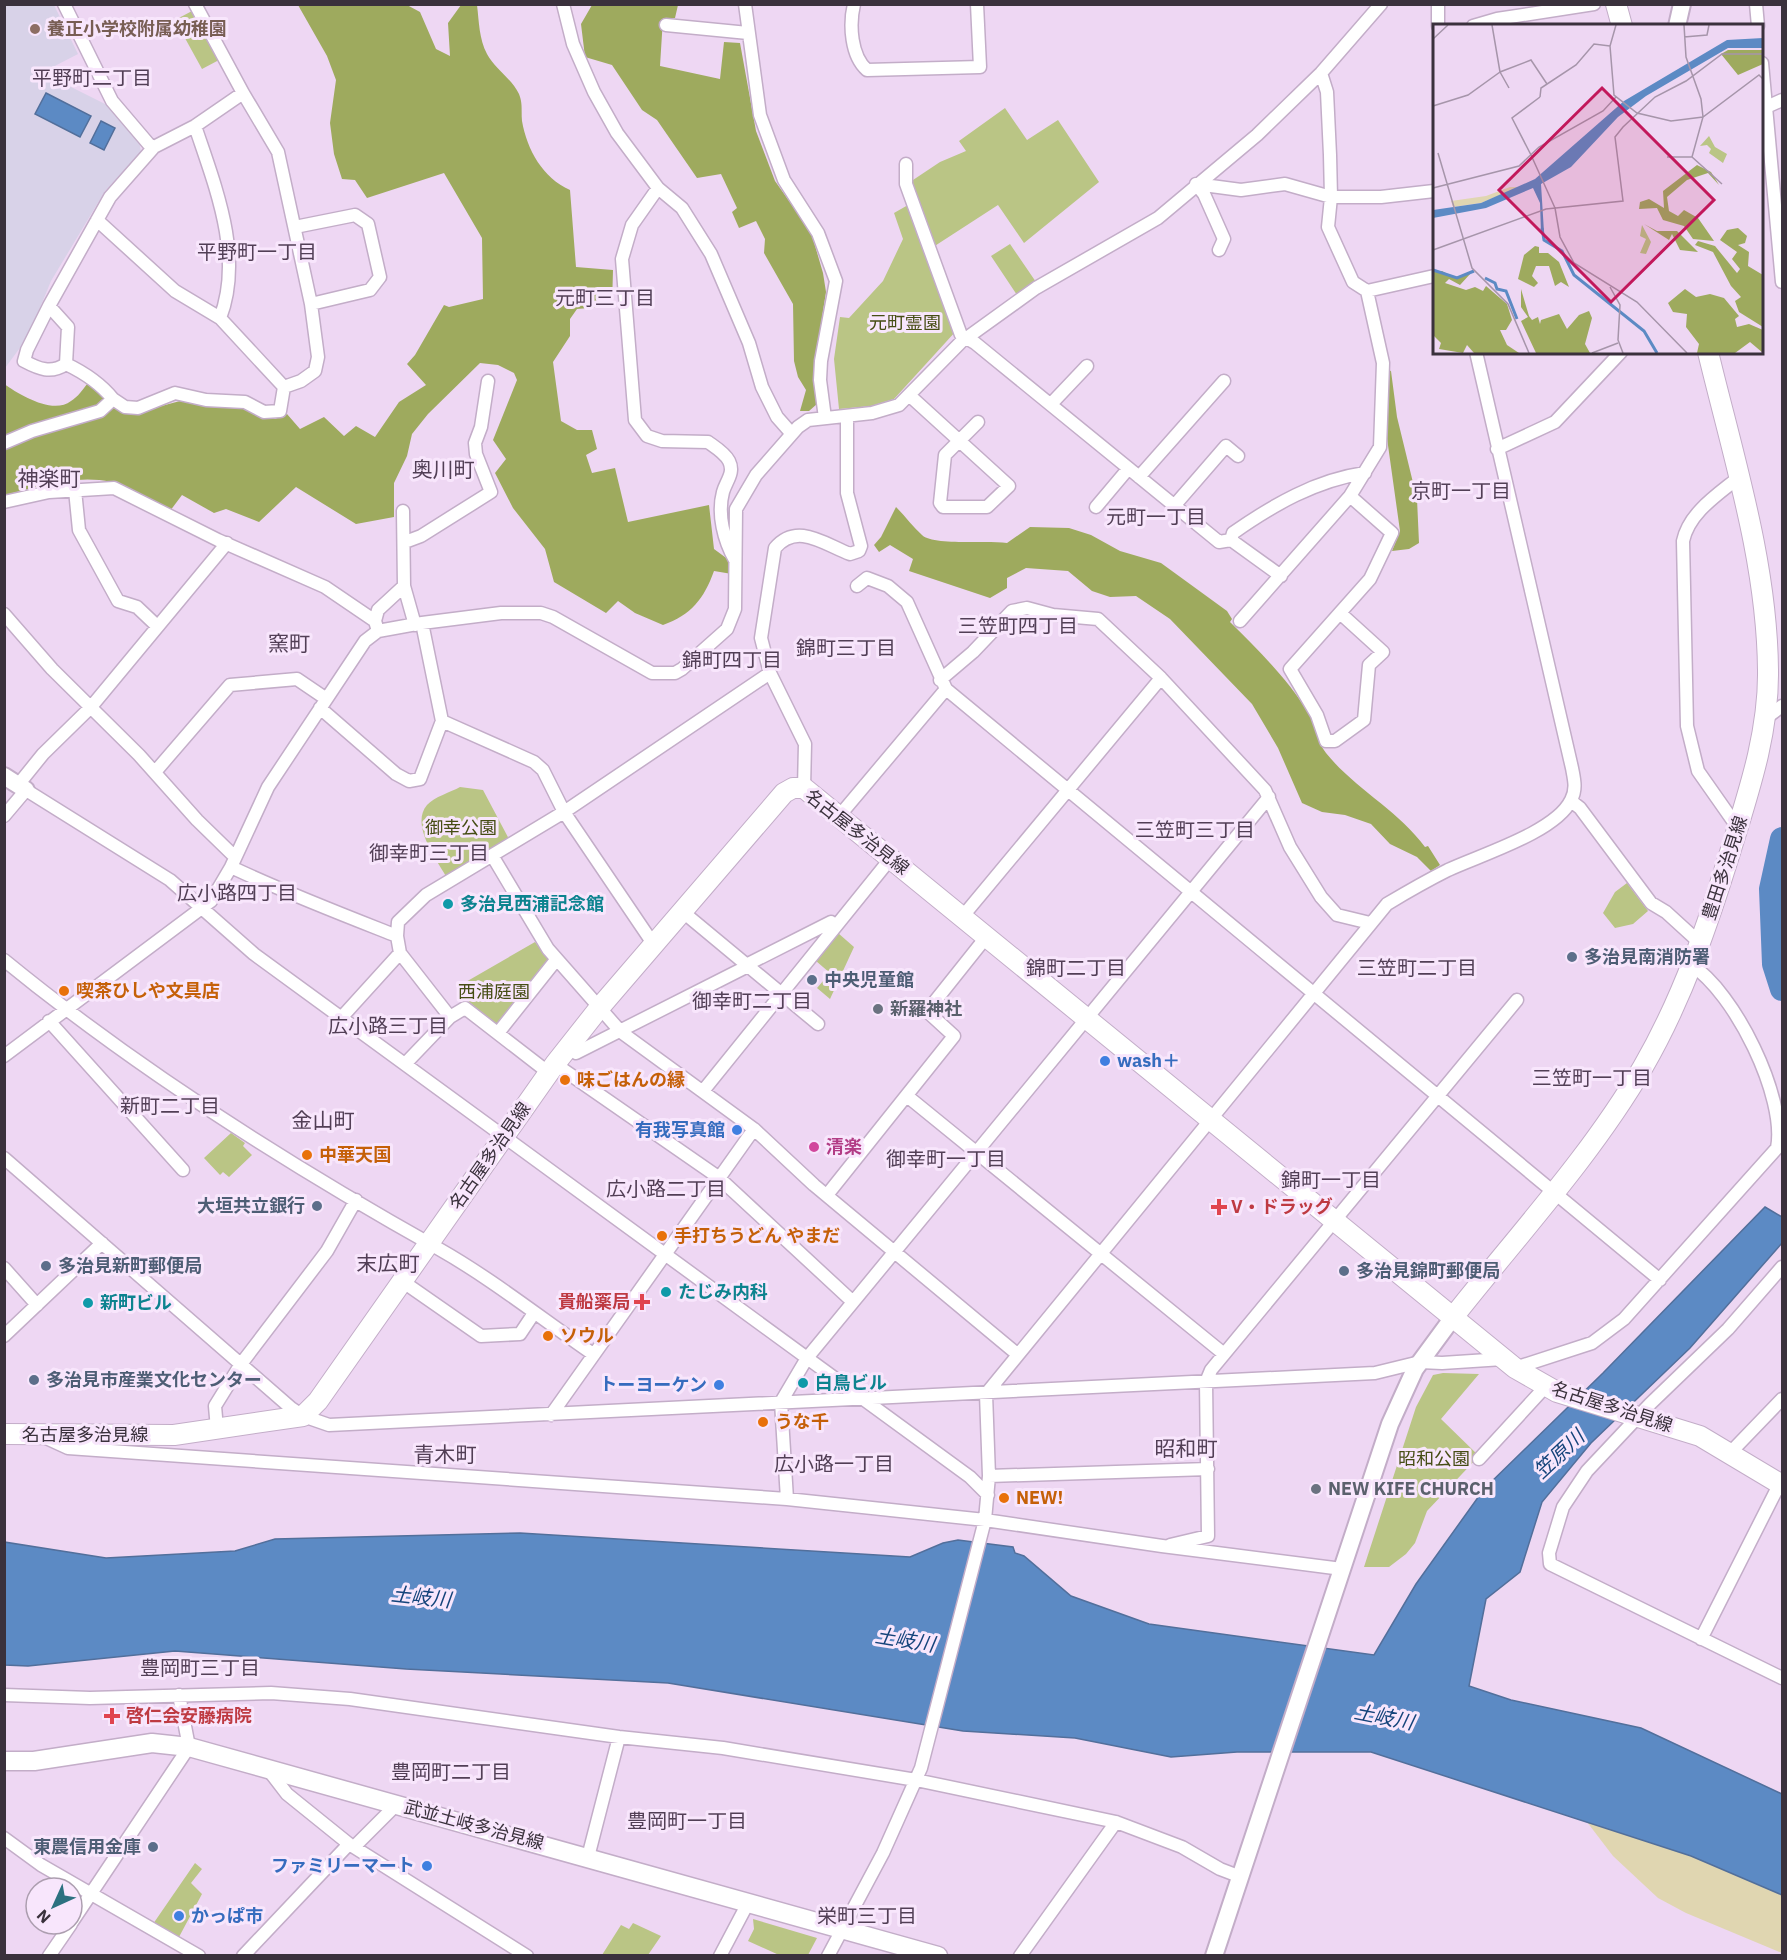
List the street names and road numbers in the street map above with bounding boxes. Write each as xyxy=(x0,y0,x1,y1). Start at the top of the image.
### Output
street label: 名古屋多治見線 xyxy=(801,784,914,879)
street label: 豊田多治見線 xyxy=(1697,813,1752,923)
street label: 名古屋多治見線 xyxy=(444,1098,535,1214)
street label: 名古屋多治見線 xyxy=(1549,1376,1676,1437)
street label: 名古屋多治見線 xyxy=(22,1423,148,1446)
street label: 武並土岐多治見線 xyxy=(402,1795,547,1854)

